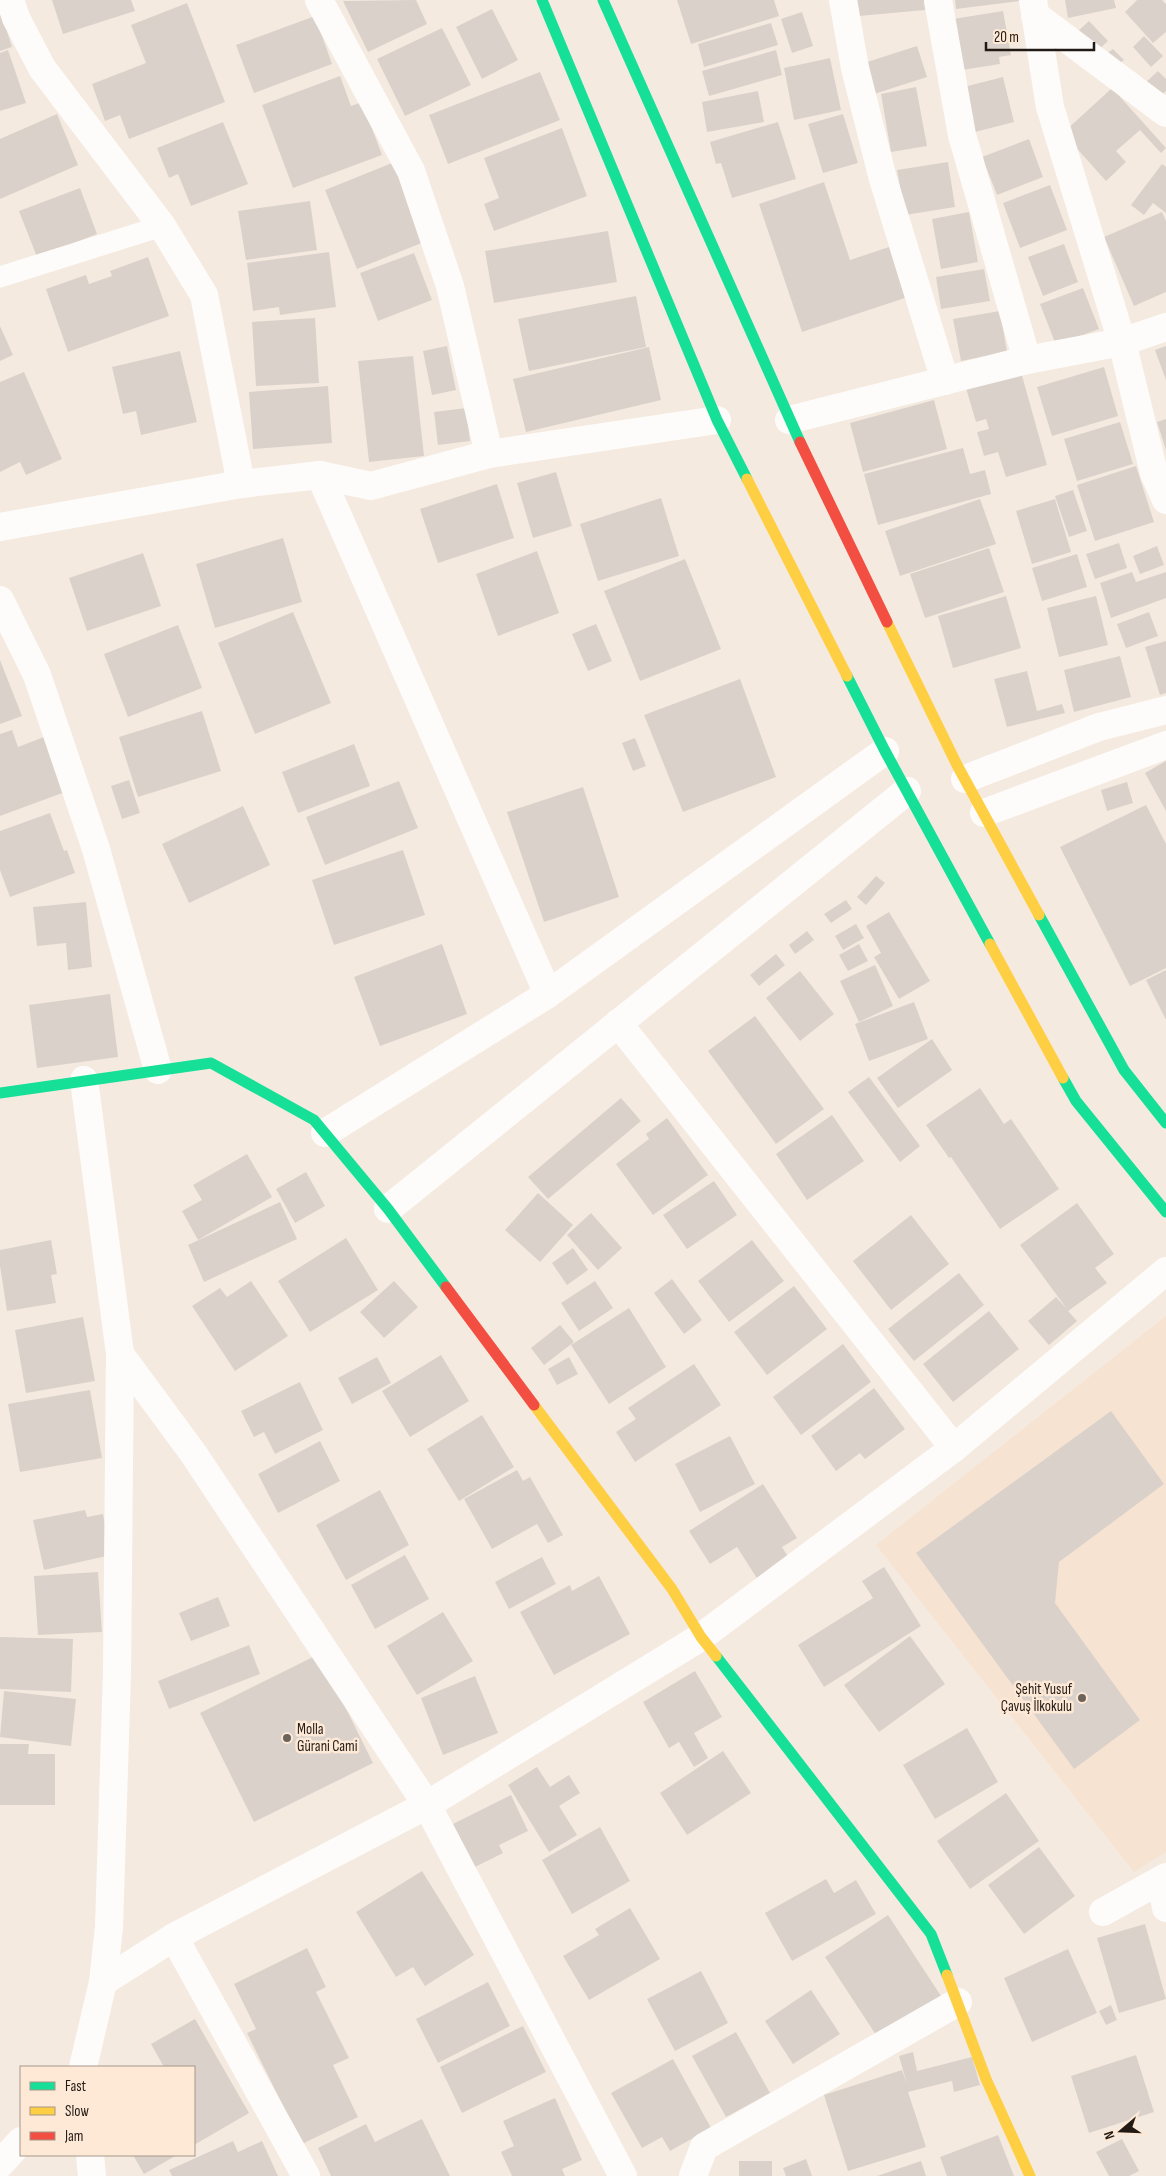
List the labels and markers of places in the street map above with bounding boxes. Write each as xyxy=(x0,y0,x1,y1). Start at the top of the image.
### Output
place label: Şehit Yusuf Çavuş İlkokulu xyxy=(1001,1680,1073,1716)
marker: Şehit Yusuf Çavuş İlkokulu xyxy=(1076,1692,1088,1704)
place label: Molla Gürani Cami xyxy=(297,1720,358,1756)
marker: Molla Gürani Cami xyxy=(281,1732,293,1744)

